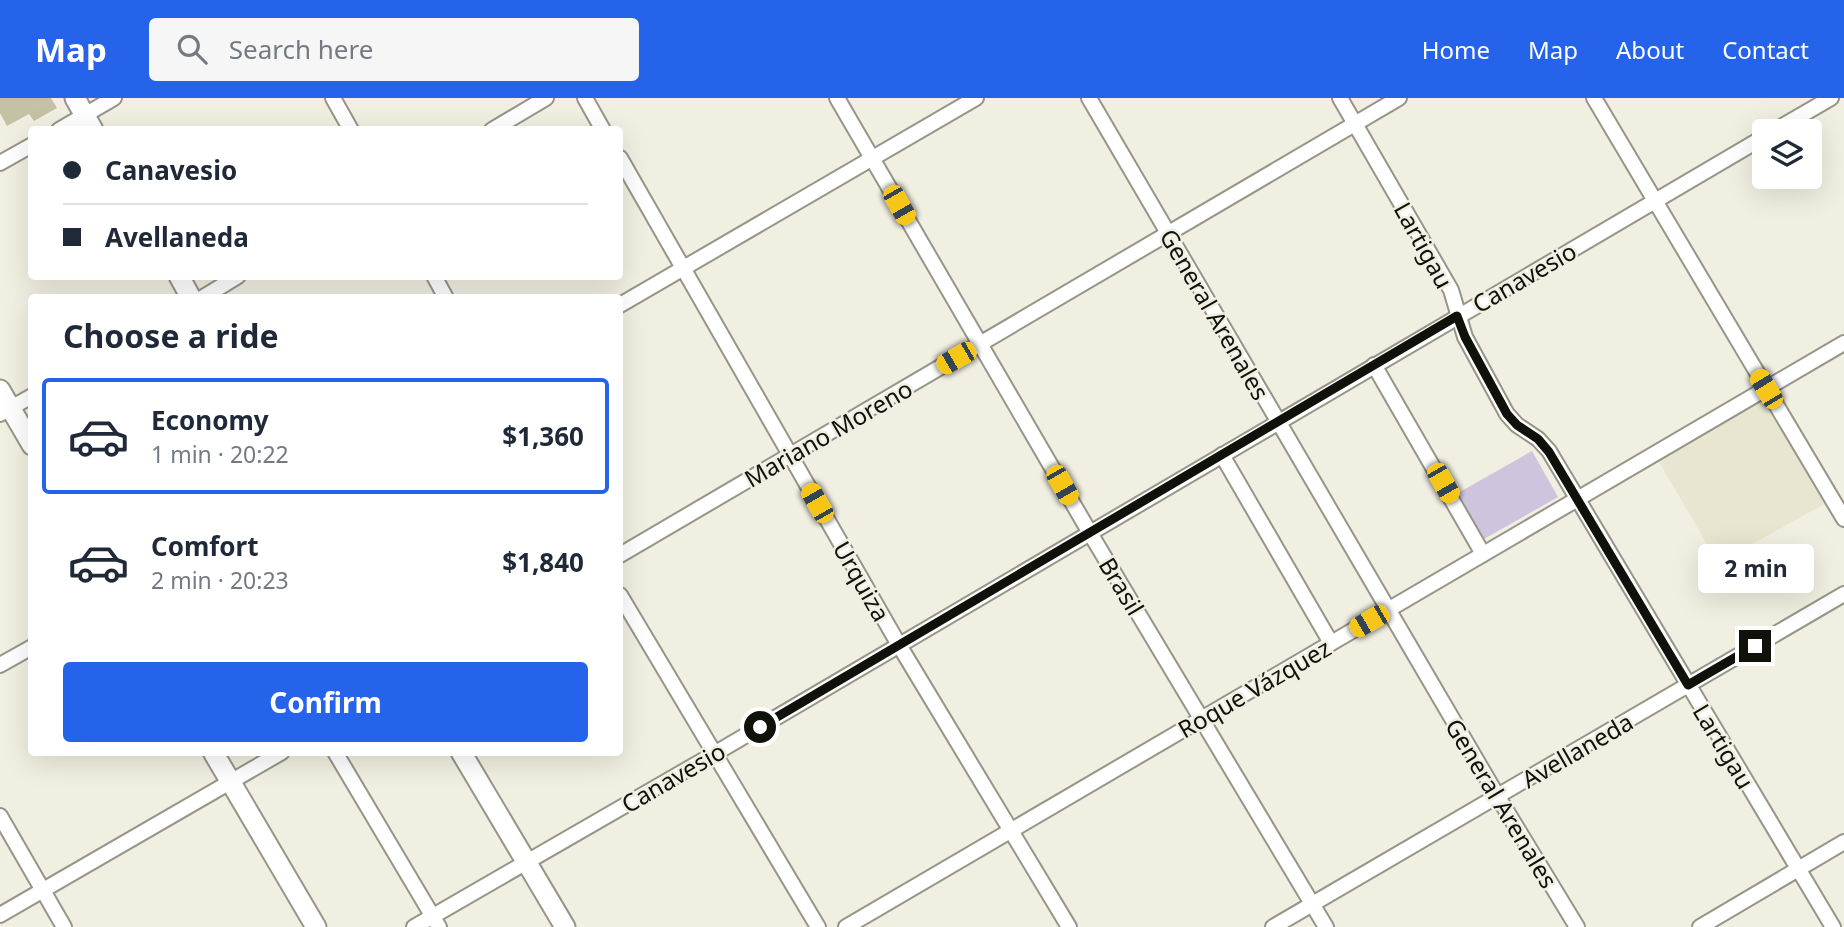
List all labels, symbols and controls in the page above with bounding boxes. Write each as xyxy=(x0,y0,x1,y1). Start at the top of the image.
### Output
search box xyxy=(149,18,639,81)
text: Map xyxy=(35,27,107,72)
icon: search xyxy=(173,30,211,68)
text: Search here xyxy=(229,31,373,67)
text: Home xyxy=(1422,33,1490,66)
text: Map xyxy=(1528,33,1578,66)
text: About xyxy=(1616,33,1684,66)
text: Contact xyxy=(1722,33,1809,66)
map controls xyxy=(1752,119,1822,189)
button: layers xyxy=(1752,119,1822,189)
text: Canavesio xyxy=(105,152,237,188)
car xyxy=(880,182,919,228)
street label: Lartigau xyxy=(1387,196,1461,294)
text: Avellaneda xyxy=(105,219,249,255)
street label: General Arenales xyxy=(1153,222,1277,406)
street label: Canavesio xyxy=(1466,234,1582,320)
text: Choose a ride xyxy=(63,314,279,357)
car xyxy=(933,338,980,378)
car xyxy=(1747,366,1786,412)
street label: Mariano Moreno xyxy=(738,371,918,495)
text: Economy xyxy=(151,402,269,438)
icon: car xyxy=(67,405,130,468)
text: $1,360 xyxy=(502,418,584,454)
text: 1 min · 20:22 xyxy=(151,438,289,470)
car xyxy=(1424,460,1463,506)
car xyxy=(1043,462,1082,508)
car xyxy=(798,480,837,526)
text: Comfort xyxy=(151,528,259,564)
icon: car xyxy=(67,531,130,594)
street label: Urquiza xyxy=(826,535,898,627)
text: $1,840 xyxy=(502,544,584,580)
callout: 2 min xyxy=(1697,545,1813,594)
street label: Brasil xyxy=(1092,551,1152,621)
text: 2 min xyxy=(1724,552,1788,584)
text: 2 min · 20:23 xyxy=(151,564,289,596)
car xyxy=(1346,601,1393,641)
route end xyxy=(1739,630,1771,662)
street label: Roque Vázquez xyxy=(1171,631,1337,745)
button: Confirm xyxy=(63,662,588,742)
street label: Lartigau xyxy=(1686,697,1762,795)
street label: Avellaneda xyxy=(1515,705,1639,795)
route start xyxy=(744,711,776,743)
street label: General Arenales xyxy=(1438,712,1566,894)
street label: Canavesio xyxy=(615,734,731,820)

